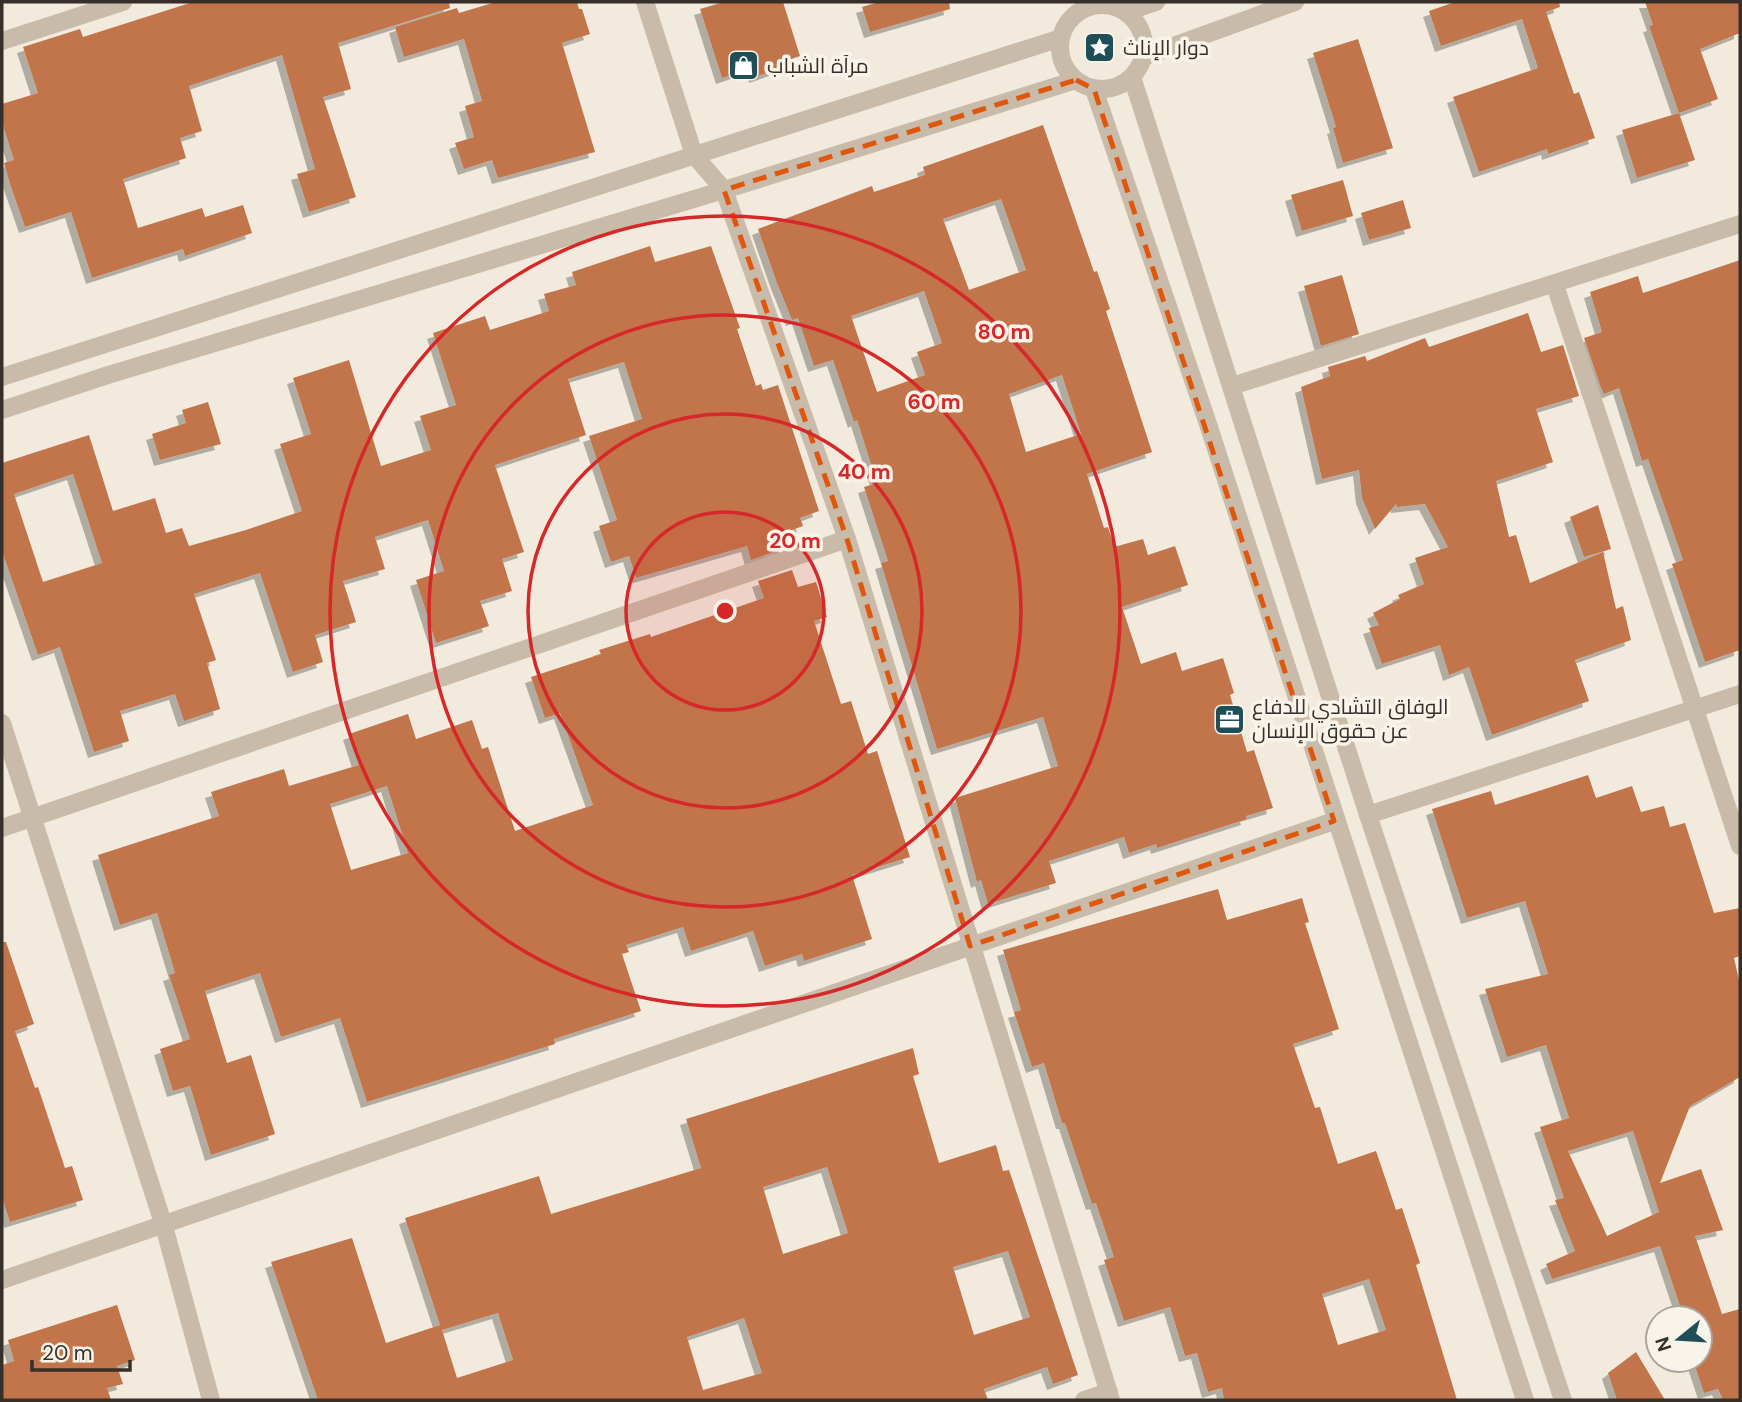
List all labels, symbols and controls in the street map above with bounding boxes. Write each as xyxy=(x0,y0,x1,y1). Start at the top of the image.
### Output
place icon: دوار الإناث xyxy=(1083,31,1117,65)
place label: دوار الإناث xyxy=(1123,34,1209,62)
shop icon: مرآة الشباب xyxy=(727,49,761,83)
place label: مرآة الشباب xyxy=(767,52,869,80)
text: 80 m xyxy=(978,318,1030,346)
text: 60 m xyxy=(908,388,960,416)
text: 40 m xyxy=(837,458,891,486)
text: 20 m xyxy=(769,527,821,555)
centre of rings xyxy=(713,599,737,623)
place label: الوفاق التشادي للدفاع عن حقوق الإنسان xyxy=(1252,693,1449,745)
office icon: الوفاق التشادي للدفاع عن حقوق الإنسان xyxy=(1212,702,1246,736)
north arrow xyxy=(1644,1304,1714,1374)
scale bar xyxy=(32,1328,130,1372)
text: N xyxy=(1649,1334,1677,1355)
text: 20 m xyxy=(42,1339,93,1367)

